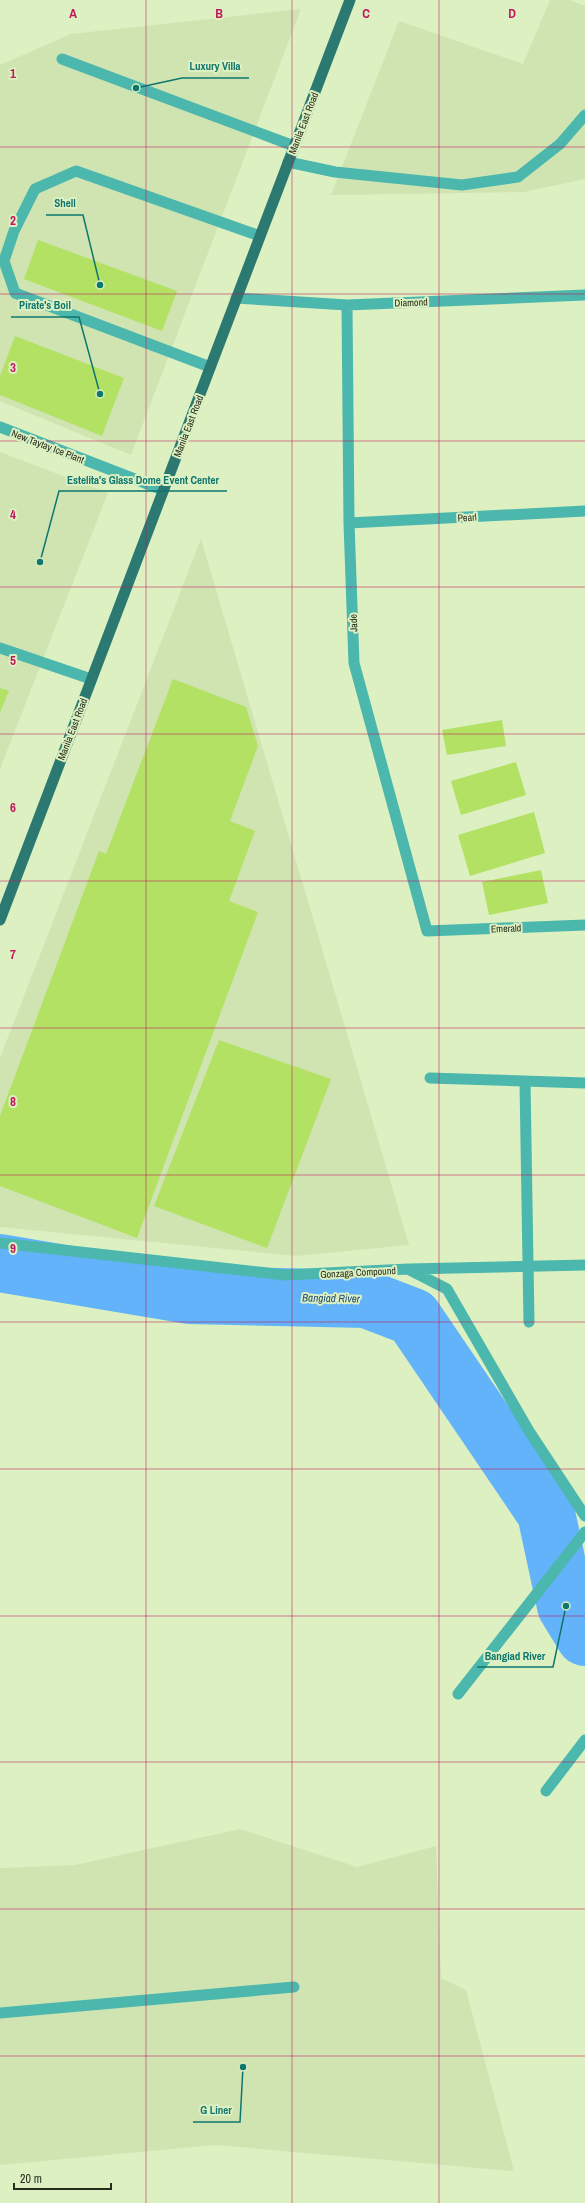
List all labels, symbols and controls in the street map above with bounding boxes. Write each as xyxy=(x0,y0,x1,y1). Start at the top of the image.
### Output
text: A xyxy=(69,5,77,22)
text: B xyxy=(215,5,223,22)
text: C xyxy=(362,5,370,22)
text: D xyxy=(508,5,516,22)
callout: Luxury Villa xyxy=(182,55,249,78)
text: Luxury Villa xyxy=(190,59,241,73)
text: 1 xyxy=(10,65,16,82)
street label: Manila East Road xyxy=(286,90,321,156)
callout: Shell xyxy=(46,192,83,215)
text: Shell xyxy=(54,196,76,210)
text: 2 xyxy=(10,212,16,229)
callout: Pirate's Boil xyxy=(11,294,79,317)
street label: Diamond xyxy=(394,295,428,310)
text: Pirate's Boil xyxy=(19,298,71,312)
text: 3 xyxy=(10,359,16,376)
street label: Manila East Road xyxy=(171,393,206,459)
street label: New Taytay Ice Plant xyxy=(10,427,87,467)
callout: Estelita's Glass Dome Event Center xyxy=(59,468,227,491)
text: Estelita's Glass Dome Event Center xyxy=(67,473,220,487)
text: 4 xyxy=(10,506,16,523)
street label: Pearl xyxy=(457,510,477,524)
street label: Jade xyxy=(347,613,360,632)
text: 5 xyxy=(10,652,16,669)
street label: Manila East Road xyxy=(55,696,90,762)
text: 6 xyxy=(10,799,16,816)
street label: Emerald xyxy=(491,921,522,936)
text: 7 xyxy=(10,946,16,963)
text: 8 xyxy=(10,1093,16,1110)
text: 9 xyxy=(10,1240,16,1257)
street label: Gonzaga Compound xyxy=(320,1264,396,1281)
water label: Bangiad River xyxy=(302,1290,361,1306)
callout: Bangiad River xyxy=(477,1644,553,1667)
text: Bangiad River xyxy=(485,1649,546,1663)
callout: G Liner xyxy=(193,2099,240,2122)
text: G Liner xyxy=(200,2103,232,2117)
scale bar xyxy=(14,2165,111,2191)
text: 20 m xyxy=(20,2171,42,2187)

